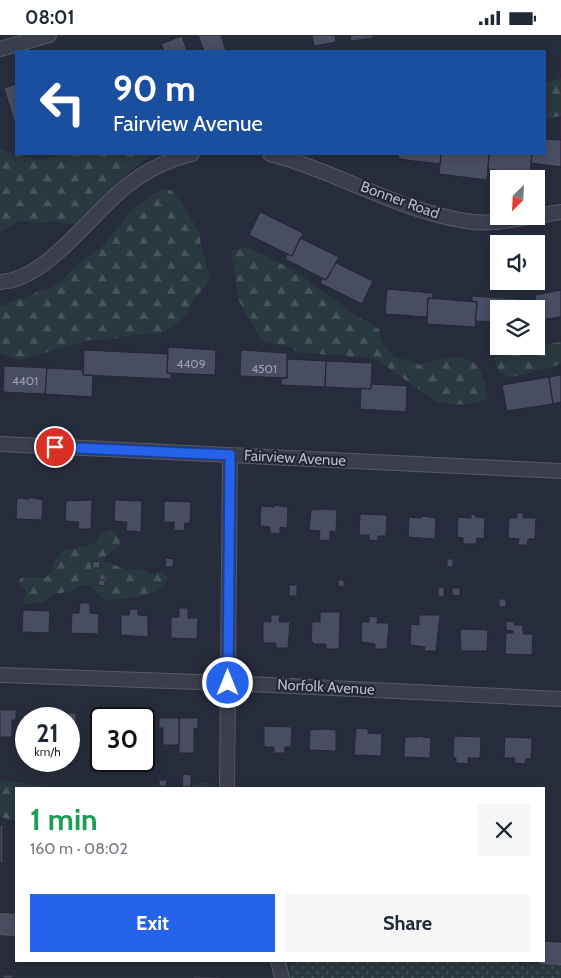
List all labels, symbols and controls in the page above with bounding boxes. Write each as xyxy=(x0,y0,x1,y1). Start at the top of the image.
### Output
text: 08:01 xyxy=(25,6,75,29)
text: 90 m xyxy=(113,67,196,110)
icon: left xyxy=(30,70,95,135)
text: Fairview Avenue xyxy=(113,110,263,137)
north arrow xyxy=(490,170,545,225)
map controls xyxy=(490,170,545,355)
street label: Bonner Road xyxy=(358,177,442,223)
button: sound xyxy=(490,235,545,290)
button: layers xyxy=(490,300,545,355)
house number: 4409 xyxy=(176,356,206,371)
house number: 4501 xyxy=(251,361,277,376)
house number: 4401 xyxy=(12,373,38,388)
pin xyxy=(34,426,76,468)
icon: arrive xyxy=(41,433,69,461)
street label: Fairview Avenue xyxy=(244,446,347,470)
position arrow xyxy=(201,656,253,708)
street label: Norfolk Avenue xyxy=(277,675,376,699)
speed limit sign: 30 xyxy=(90,707,155,772)
text: 21 xyxy=(36,718,59,748)
text: km/h xyxy=(34,744,61,759)
text: 1 min xyxy=(30,801,98,838)
button: close xyxy=(478,804,530,856)
text: 160 m · 08:02 xyxy=(30,839,128,858)
button: Exit xyxy=(30,894,275,952)
button: Share xyxy=(285,894,530,952)

